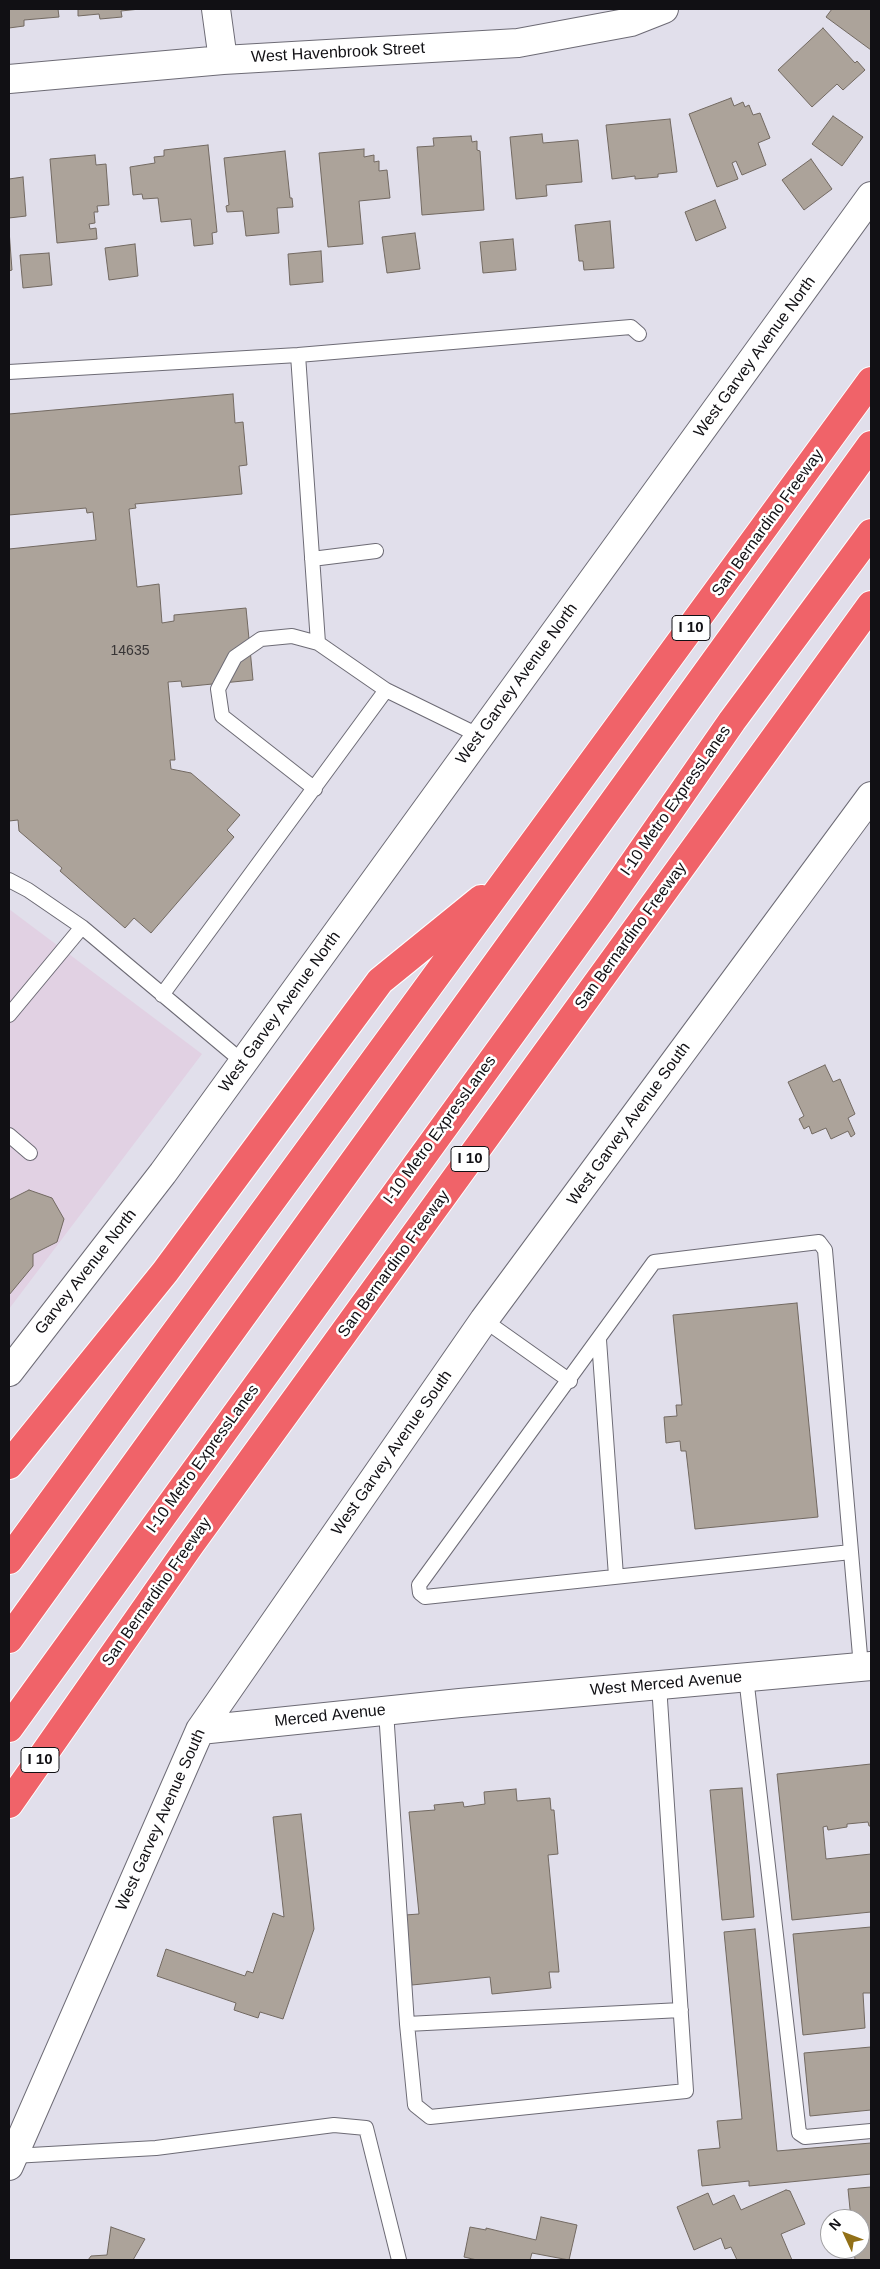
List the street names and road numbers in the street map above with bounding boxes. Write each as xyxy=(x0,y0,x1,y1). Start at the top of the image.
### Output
street label: West Havenbrook Street xyxy=(251,39,425,67)
street label: West Garvey Avenue North xyxy=(690,273,820,441)
street label: San Bernardino Freeway xyxy=(708,446,828,600)
street label: West Garvey Avenue North xyxy=(452,600,582,768)
road number: I 10 xyxy=(672,616,710,640)
street label: I-10 Metro ExpressLanes xyxy=(617,722,735,880)
street label: San Bernardino Freeway xyxy=(571,859,691,1013)
street label: West Garvey Avenue North xyxy=(215,928,345,1096)
street label: West Garvey Avenue South xyxy=(563,1039,695,1209)
street label: I-10 Metro ExpressLanes xyxy=(380,1052,500,1208)
road number: I 10 xyxy=(451,1146,489,1172)
street label: San Bernardino Freeway xyxy=(334,1187,454,1341)
street label: Garvey Avenue North xyxy=(31,1206,141,1338)
street label: West Garvey Avenue South xyxy=(328,1367,456,1539)
street label: I-10 Metro ExpressLanes xyxy=(143,1381,263,1537)
street label: San Bernardino Freeway xyxy=(98,1514,216,1670)
street label: West Merced Avenue xyxy=(589,1668,743,1700)
street label: Merced Avenue xyxy=(273,1701,387,1731)
street label: West Garvey Avenue South xyxy=(112,1726,210,1914)
road number: I 10 xyxy=(21,1748,59,1772)

